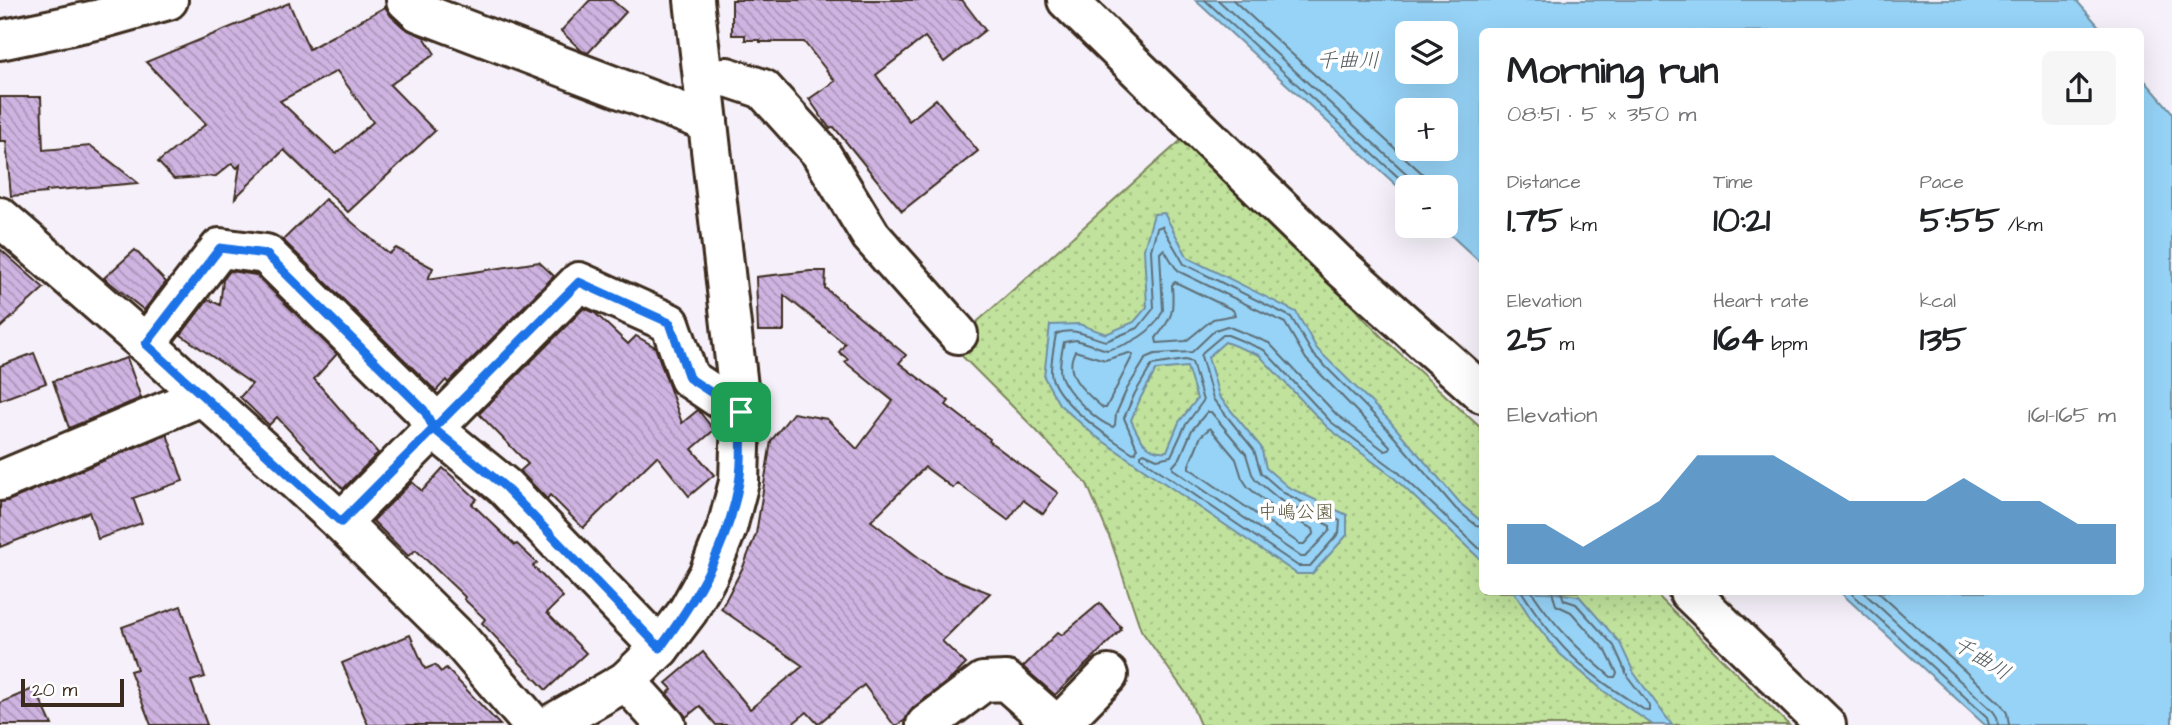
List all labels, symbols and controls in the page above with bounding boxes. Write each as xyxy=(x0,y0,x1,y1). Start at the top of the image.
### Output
map controls xyxy=(1395,21,1458,238)
button: layers xyxy=(1395,21,1458,84)
water label: 千曲川 xyxy=(1317,46,1380,75)
text: Morning run xyxy=(1507,46,1719,98)
button: share xyxy=(2042,51,2116,125)
button: + xyxy=(1395,98,1458,161)
text: 08:51 · 5 × 350 m xyxy=(1507,98,1696,130)
text: Distance xyxy=(1507,169,1581,196)
text: Time xyxy=(1713,169,1753,196)
text: Pace xyxy=(1920,169,1964,196)
button: − xyxy=(1395,175,1458,238)
text: 1.75 xyxy=(1507,196,1563,245)
text: 10:21 xyxy=(1713,196,1770,245)
text: 5:55 xyxy=(1920,196,2000,245)
text: km xyxy=(1563,212,1597,239)
text: /km xyxy=(2000,212,2043,239)
text: Elevation xyxy=(1507,288,1582,315)
text: Heart rate xyxy=(1713,288,1809,315)
text: kcal xyxy=(1920,288,1956,315)
text: 25 xyxy=(1507,315,1552,364)
text: 164 xyxy=(1713,315,1764,364)
text: 135 xyxy=(1920,315,1967,364)
text: m xyxy=(1552,331,1574,358)
text: bpm xyxy=(1764,331,1807,358)
pin xyxy=(711,382,771,442)
icon: arrive xyxy=(722,393,760,431)
text: Elevation xyxy=(1507,399,1598,431)
text: 161–165 m xyxy=(2028,399,2116,431)
park label: 中嶋公園 xyxy=(1258,499,1334,526)
water label: 千曲川 xyxy=(1947,629,2016,687)
scale bar xyxy=(21,676,124,708)
text: 20 m xyxy=(32,677,77,704)

